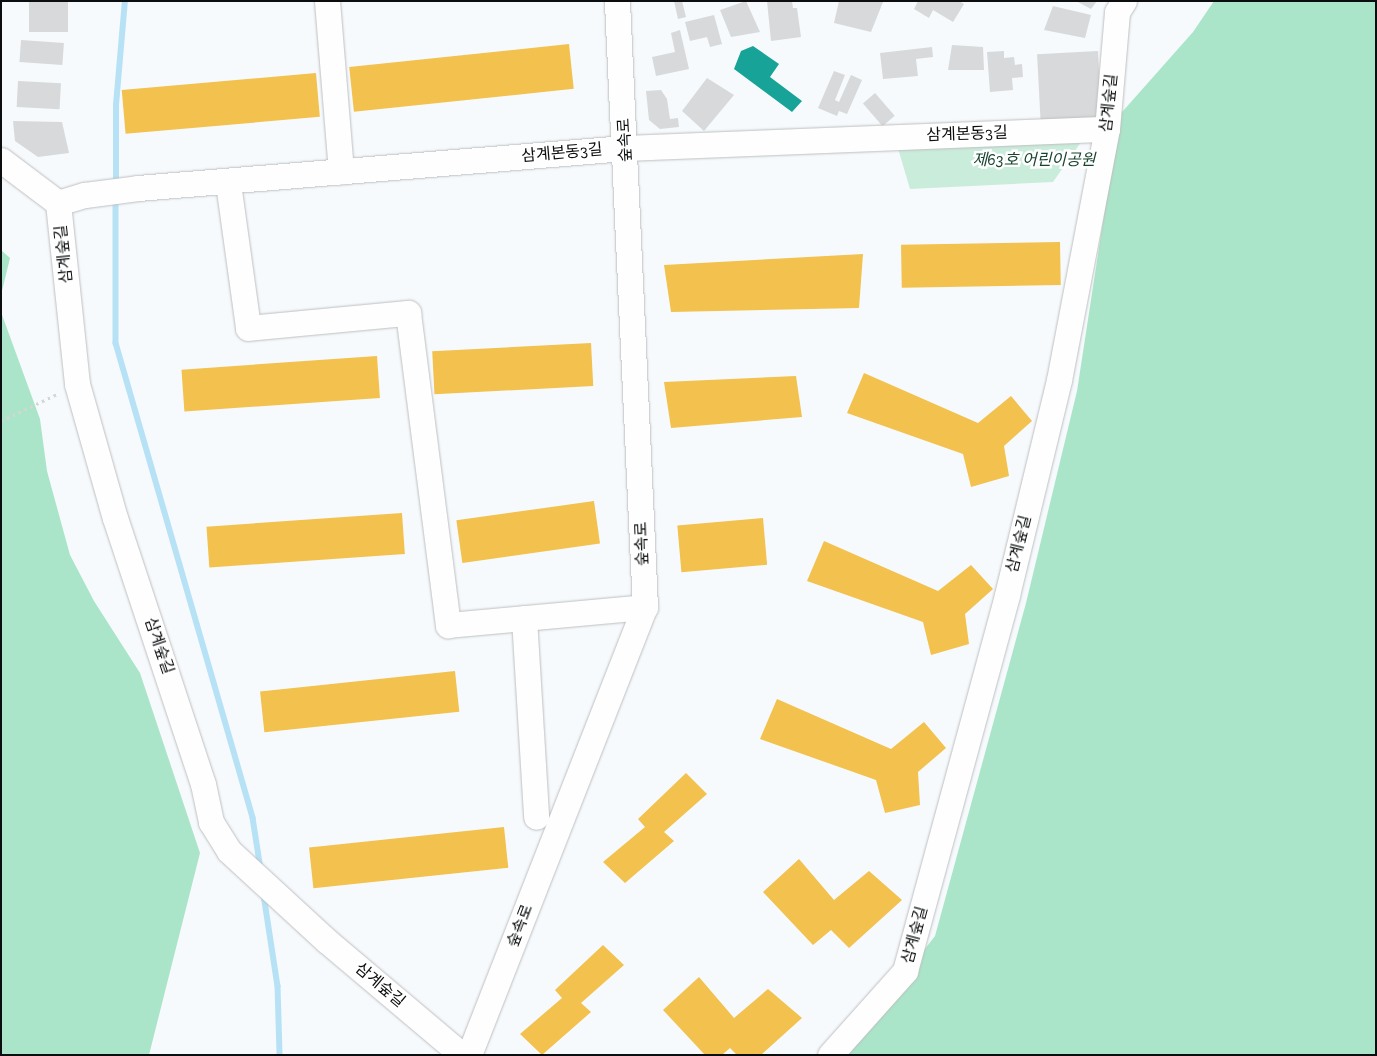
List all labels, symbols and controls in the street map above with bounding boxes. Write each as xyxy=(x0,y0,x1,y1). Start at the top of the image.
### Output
street label: 삼계숲길 xyxy=(1096,73,1122,133)
street label: 숲속로 xyxy=(614,117,636,163)
street label: 삼계본동3길 xyxy=(926,123,1008,145)
street label: 삼계본동3길 xyxy=(521,140,603,166)
park label: 제63호 어린이공원 xyxy=(972,150,1096,170)
street label: 삼계숲길 xyxy=(51,224,77,284)
street label: 삼계숲길 xyxy=(1003,513,1035,575)
street label: 숲속로 xyxy=(632,522,652,566)
street label: 삼계숲길 xyxy=(140,615,178,677)
street label: 숲속로 xyxy=(503,902,537,950)
street label: 삼계숲길 xyxy=(898,904,932,966)
street label: 삼계숲길 xyxy=(351,959,409,1011)

